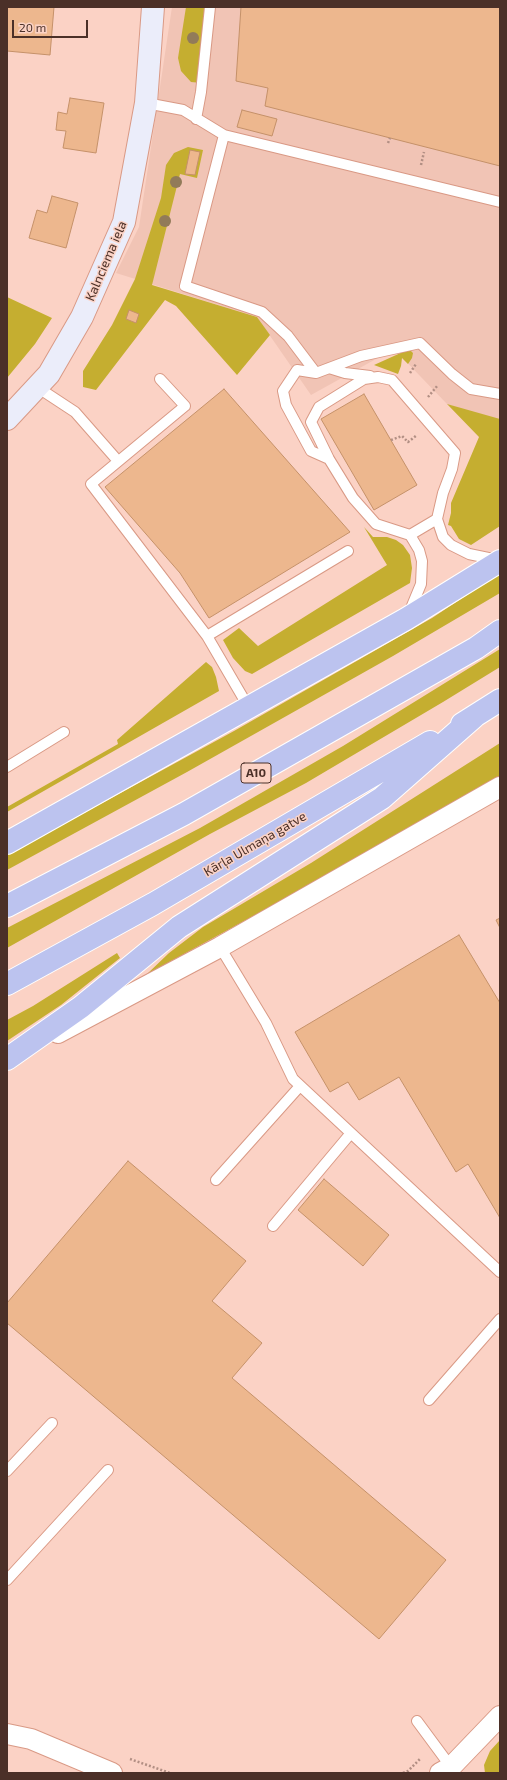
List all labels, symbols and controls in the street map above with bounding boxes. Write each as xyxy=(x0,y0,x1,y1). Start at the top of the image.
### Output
scale bar xyxy=(14,12,90,38)
text: 20 m xyxy=(19,20,46,34)
street label: Kalnciema iela xyxy=(82,219,130,303)
road number: A10 xyxy=(241,763,271,783)
street label: Kārļa Ulmaņa gatve xyxy=(201,808,309,880)

